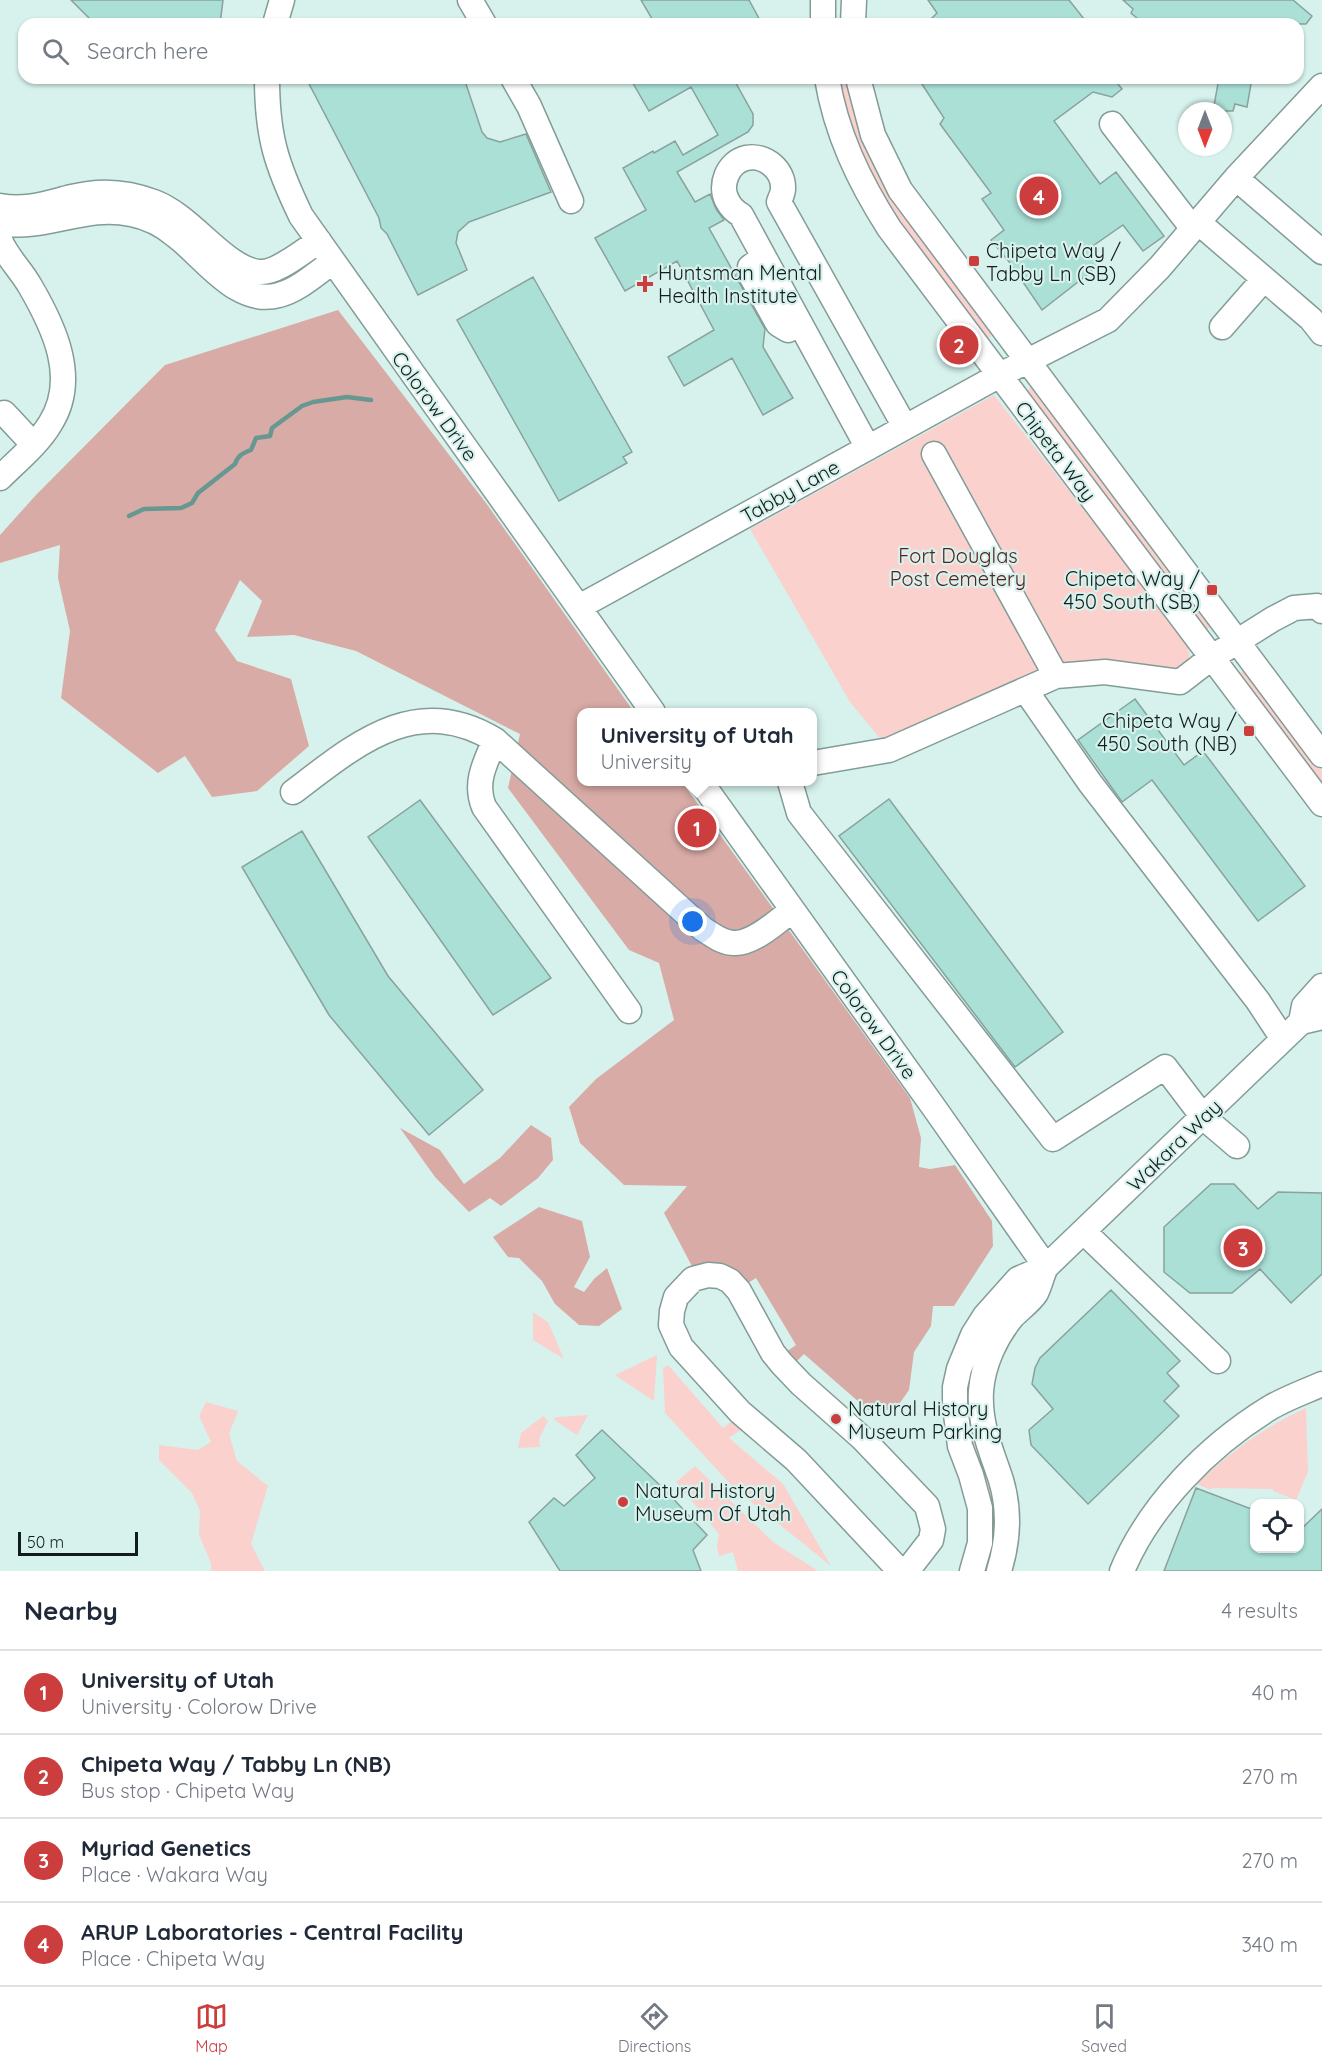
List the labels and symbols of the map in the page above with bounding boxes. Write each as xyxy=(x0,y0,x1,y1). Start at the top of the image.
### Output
north arrow xyxy=(1178,102,1232,156)
pin: 4 xyxy=(1020,174,1058,218)
place label: Chipeta Way / Tabby Ln (SB) xyxy=(986,238,1122,286)
marker: Chipeta Way / Tabby Ln (SB) xyxy=(967,254,981,268)
place label: Huntsman Mental Health Institute xyxy=(658,260,822,308)
marker: Huntsman Mental Health Institute xyxy=(636,275,654,293)
pin: 2 xyxy=(940,322,978,368)
street label: Colorow Drive xyxy=(387,346,483,466)
street label: Chipeta Way xyxy=(1010,396,1102,506)
street label: Tabby Lane xyxy=(736,454,844,528)
park label: Fort Douglas Post Cemetery xyxy=(890,543,1026,591)
place label: Chipeta Way / 450 South (SB) xyxy=(1064,566,1201,614)
marker: Chipeta Way / 450 South (SB) xyxy=(1205,583,1219,597)
place label: Chipeta Way / 450 South (NB) xyxy=(1097,708,1238,756)
marker: Chipeta Way / 450 South (NB) xyxy=(1242,724,1256,738)
pin: 1 xyxy=(678,806,716,850)
your location xyxy=(678,907,707,936)
street label: Colorow Drive xyxy=(826,964,922,1084)
street label: Wakara Way xyxy=(1122,1094,1226,1196)
pin: 3 xyxy=(1224,1226,1262,1270)
place label: Natural History Museum Parking xyxy=(848,1396,1002,1444)
marker: Natural History Museum Parking xyxy=(829,1412,843,1426)
place label: Natural History Museum Of Utah xyxy=(635,1478,791,1526)
marker: Natural History Museum Of Utah xyxy=(616,1495,630,1509)
scale bar xyxy=(18,1529,138,1556)

